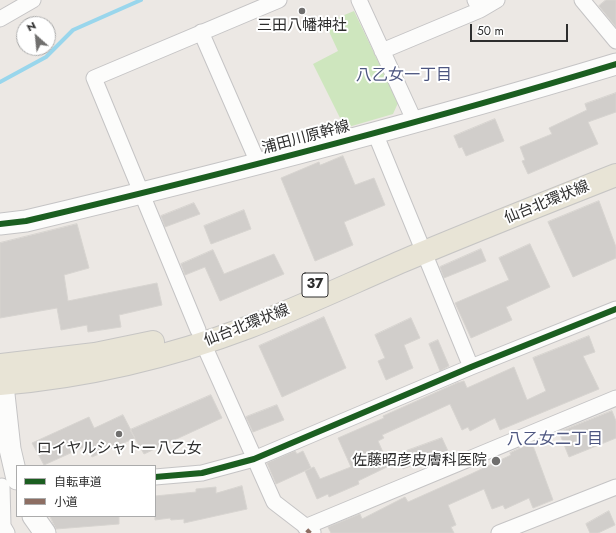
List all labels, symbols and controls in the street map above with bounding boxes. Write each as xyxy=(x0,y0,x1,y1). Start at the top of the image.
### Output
marker: 三田八幡神社 xyxy=(297,6,307,16)
north arrow xyxy=(16,16,56,56)
scale bar xyxy=(472,16,570,42)
text: N xyxy=(23,17,39,35)
place label: 三田八幡神社 xyxy=(257,17,347,35)
text: 50 m xyxy=(477,22,504,40)
district label: 八乙女一丁目 xyxy=(356,66,452,86)
street label: 浦田川原幹線 xyxy=(260,118,352,158)
street label: 仙台北環状線 xyxy=(502,178,592,228)
road number: 37 xyxy=(302,273,328,297)
street label: 仙台北環状線 xyxy=(202,301,292,351)
marker: ロイヤルシャトー八乙女 xyxy=(114,429,124,439)
district label: 八乙女二丁目 xyxy=(507,430,603,450)
place label: ロイヤルシャトー八乙女 xyxy=(37,440,201,458)
place label: 佐藤昭彦皮膚科医院 xyxy=(352,452,487,470)
marker: 佐藤昭彦皮膚科医院 xyxy=(490,455,502,467)
legend xyxy=(16,465,156,517)
text: 自転車道 xyxy=(54,473,102,491)
text: 小道 xyxy=(54,493,78,511)

